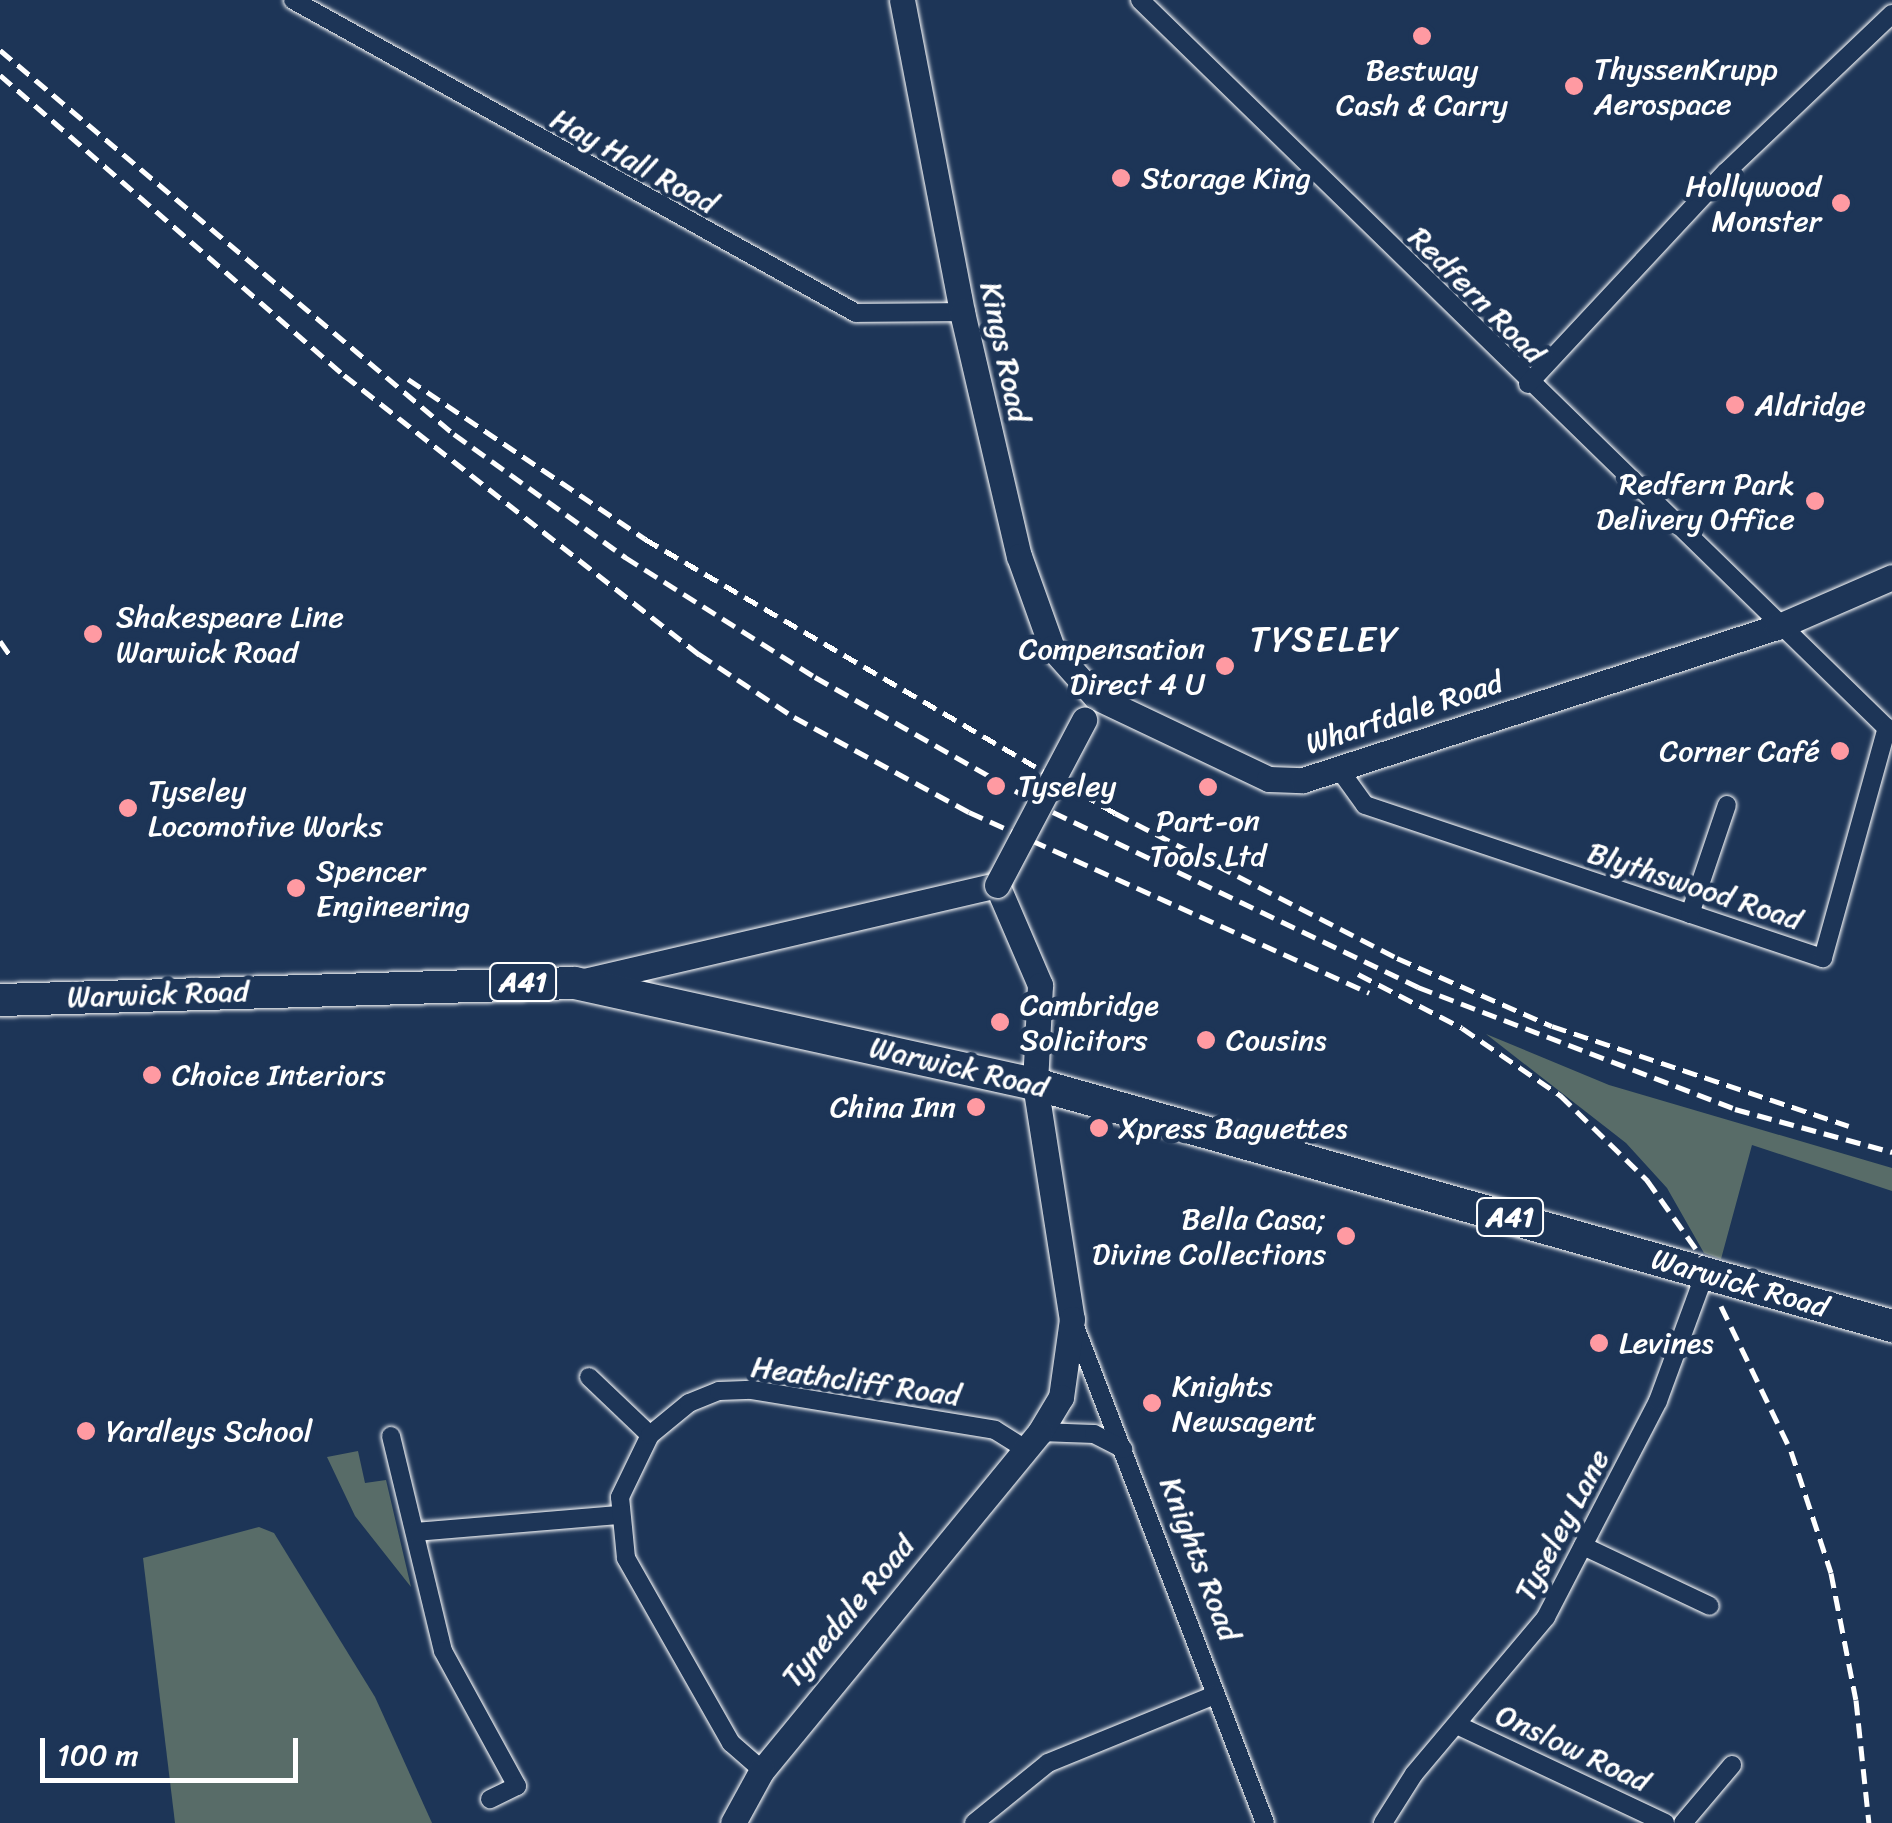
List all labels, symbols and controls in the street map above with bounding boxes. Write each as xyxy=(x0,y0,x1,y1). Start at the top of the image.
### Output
marker: Bestway Cash & Carry xyxy=(1411,25,1433,47)
place label: ThyssenKrupp Aerospace xyxy=(1594,51,1778,122)
place label: Bestway Cash & Carry xyxy=(1336,52,1508,122)
marker: ThyssenKrupp Aerospace xyxy=(1563,75,1585,97)
street label: Hay Hall Road xyxy=(544,100,724,222)
place label: Storage King xyxy=(1141,160,1311,196)
marker: Storage King xyxy=(1110,167,1132,189)
place label: Hollywood Monster xyxy=(1685,168,1821,238)
marker: Hollywood Monster xyxy=(1830,192,1852,214)
street label: Redfern Road xyxy=(1401,219,1553,371)
street label: Kings Road xyxy=(973,279,1037,425)
place label: Aldridge xyxy=(1755,387,1866,423)
marker: Aldridge xyxy=(1724,394,1746,416)
place label: Redfern Park Delivery Office xyxy=(1596,466,1795,536)
marker: Redfern Park Delivery Office xyxy=(1804,490,1826,512)
place label: Shakespeare Line Warwick Road xyxy=(116,599,344,670)
district label: TYSELEY xyxy=(1251,618,1399,660)
marker: Shakespeare Line Warwick Road xyxy=(80,621,106,647)
place label: Compensation Direct 4 U xyxy=(1019,631,1205,702)
marker: Compensation Direct 4 U xyxy=(1214,655,1236,677)
street label: Wharfdale Road xyxy=(1301,664,1507,762)
place label: Corner Café xyxy=(1660,733,1820,769)
marker: Corner Café xyxy=(1829,740,1851,762)
place label: Tyseley xyxy=(1018,768,1116,804)
place label: Tyseley Locomotive Works xyxy=(148,773,382,844)
marker: Tyseley xyxy=(983,773,1009,799)
marker: Part-on Tools Ltd xyxy=(1197,776,1219,798)
marker: Tyseley Locomotive Works xyxy=(117,797,139,819)
place label: Part-on Tools Ltd xyxy=(1149,803,1267,874)
street label: Blythswood Road xyxy=(1583,834,1807,938)
place label: Spencer Engineering xyxy=(316,853,470,924)
marker: Spencer Engineering xyxy=(285,877,307,899)
road number: A41 xyxy=(488,959,558,1005)
street label: Warwick Road xyxy=(66,973,250,1015)
place label: Cambridge Solicitors xyxy=(1020,987,1159,1058)
marker: Cambridge Solicitors xyxy=(989,1011,1011,1033)
place label: Cousins xyxy=(1226,1022,1327,1058)
street label: Warwick Road xyxy=(866,1029,1052,1105)
marker: Cousins xyxy=(1195,1029,1217,1051)
place label: Choice Interiors xyxy=(172,1057,385,1093)
marker: Choice Interiors xyxy=(141,1064,163,1086)
place label: China Inn xyxy=(830,1089,956,1125)
marker: China Inn xyxy=(965,1096,987,1118)
place label: Xpress Baguettes xyxy=(1119,1110,1348,1146)
marker: Xpress Baguettes xyxy=(1088,1117,1110,1139)
road number: A41 xyxy=(1475,1194,1545,1240)
place label: Bella Casa; Divine Collections xyxy=(1093,1201,1326,1272)
marker: Bella Casa; Divine Collections xyxy=(1335,1225,1357,1247)
street label: Warwick Road xyxy=(1647,1241,1833,1325)
place label: Levines xyxy=(1619,1325,1713,1361)
marker: Levines xyxy=(1588,1332,1610,1354)
street label: Heathcliff Road xyxy=(749,1348,963,1414)
place label: Knights Newsagent xyxy=(1172,1368,1317,1438)
marker: Knights Newsagent xyxy=(1141,1392,1163,1414)
place label: Yardleys School xyxy=(106,1413,312,1449)
marker: Yardleys School xyxy=(75,1420,97,1442)
street label: Tyseley Lane xyxy=(1507,1443,1617,1607)
street label: Knights Road xyxy=(1152,1472,1248,1646)
street label: Tynedale Road xyxy=(774,1528,922,1694)
street label: Onslow Road xyxy=(1490,1697,1656,1799)
scale bar xyxy=(45,1718,302,1780)
text: 100 m xyxy=(57,1728,139,1782)

